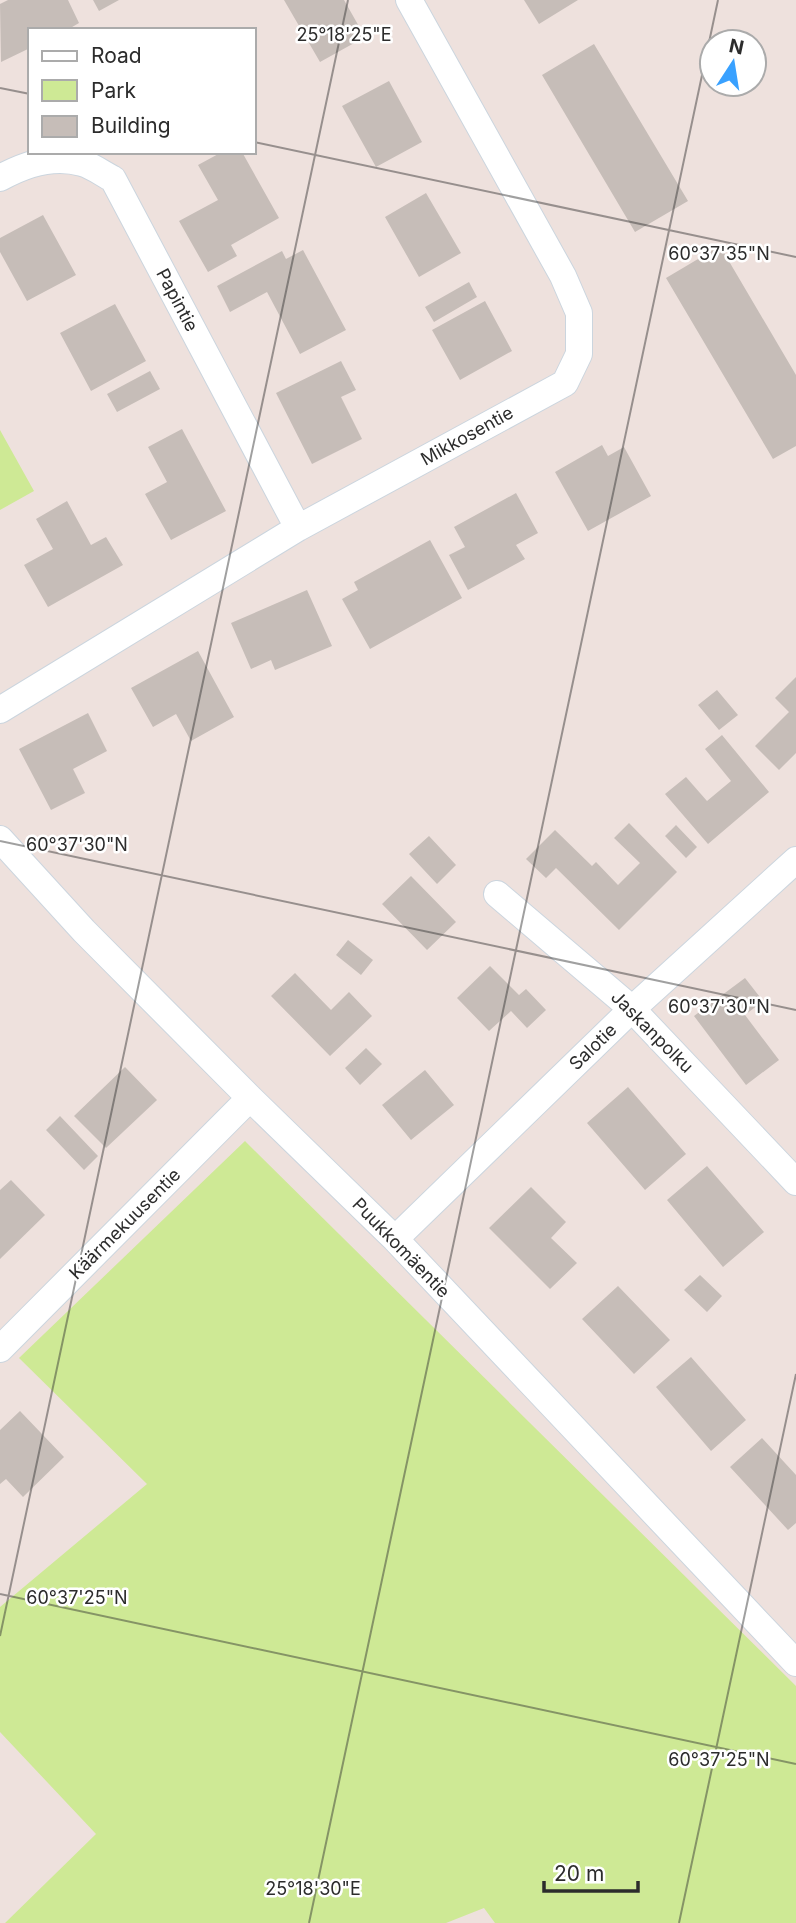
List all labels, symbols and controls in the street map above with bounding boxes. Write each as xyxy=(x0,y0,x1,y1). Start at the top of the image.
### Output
text: 25°18'25"E xyxy=(296,24,392,45)
legend xyxy=(28,28,256,154)
north arrow xyxy=(698,28,768,98)
text: N xyxy=(727,34,746,60)
text: Road xyxy=(91,43,142,68)
text: Park xyxy=(91,78,136,103)
text: Building xyxy=(91,113,171,138)
text: 60°37'35"N xyxy=(668,243,770,264)
street label: Papintie xyxy=(152,265,203,335)
street label: Mikkosentie xyxy=(417,402,517,470)
text: 60°37'30"N xyxy=(26,834,128,855)
street label: Jaskanpolku xyxy=(607,986,698,1077)
text: 60°37'30"N xyxy=(668,996,770,1017)
street label: Salotie xyxy=(565,1019,621,1074)
street label: Käärmekuusentie xyxy=(65,1164,184,1283)
street label: Puukkomäentie xyxy=(348,1193,454,1302)
text: 60°37'25"N xyxy=(26,1587,128,1608)
text: 60°37'25"N xyxy=(668,1749,770,1770)
scale bar xyxy=(544,1850,638,1894)
text: 20 m xyxy=(554,1861,604,1886)
text: 25°18'30"E xyxy=(265,1878,361,1899)

